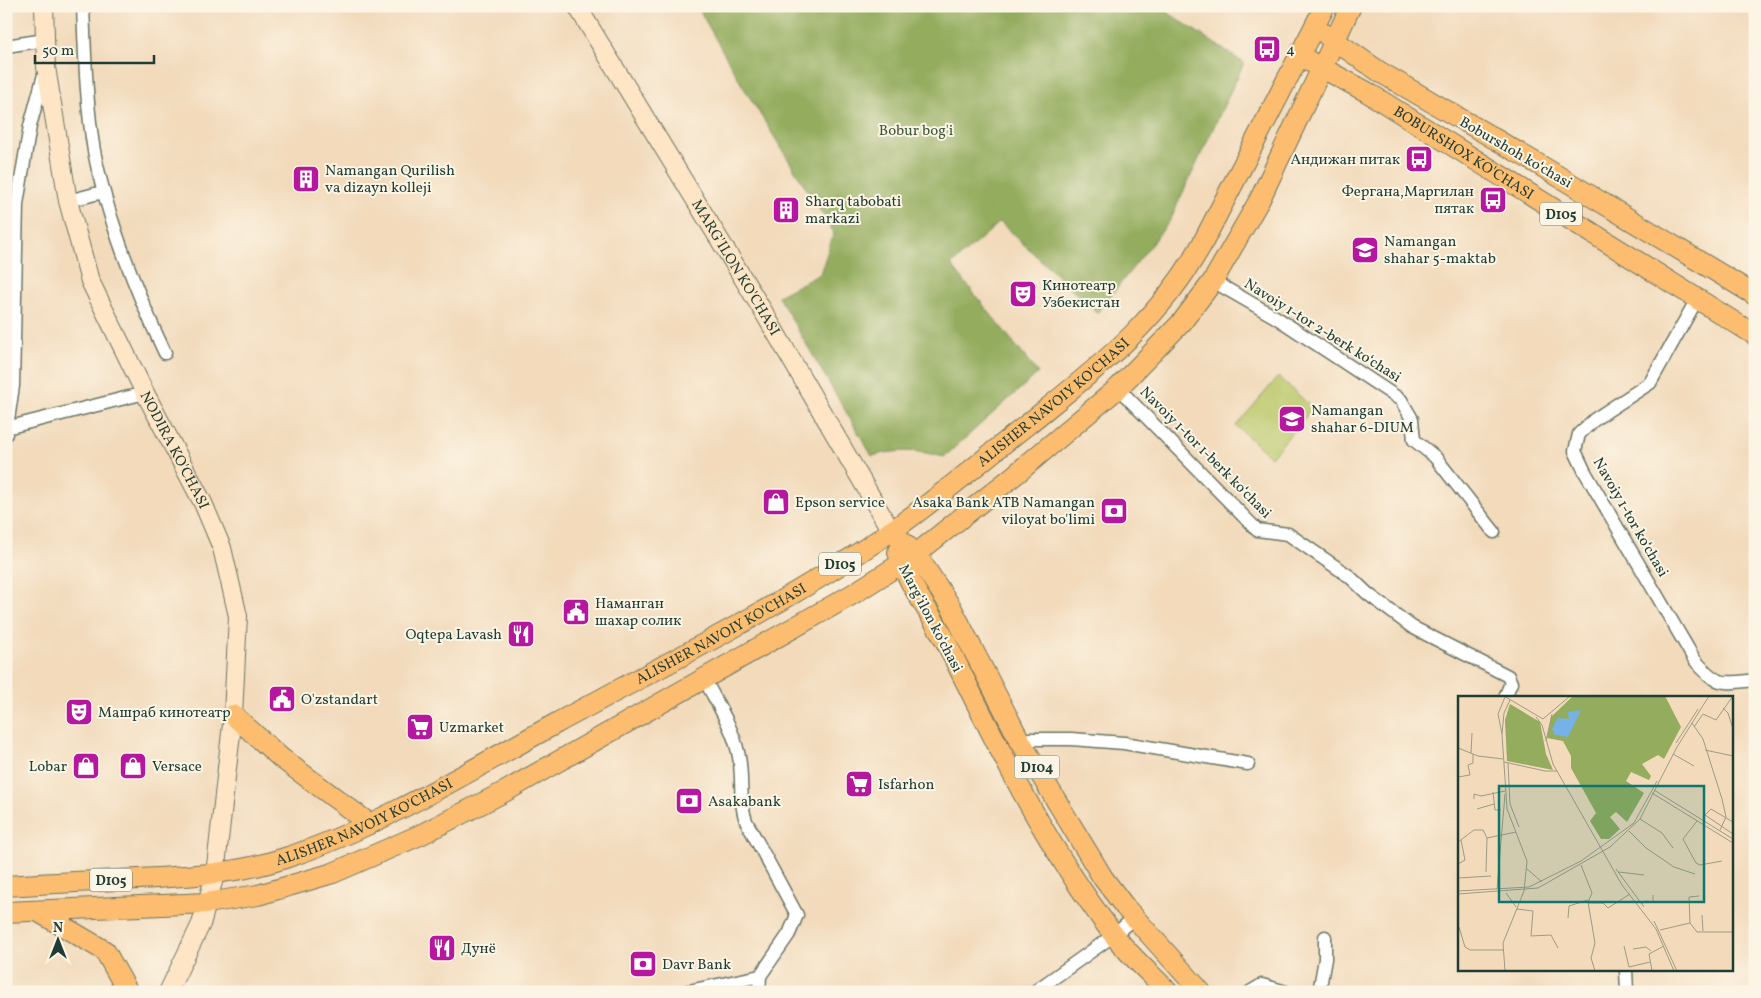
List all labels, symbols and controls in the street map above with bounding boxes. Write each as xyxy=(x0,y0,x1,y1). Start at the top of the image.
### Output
scale bar xyxy=(35,32,154,64)
bus stop icon: 4 xyxy=(1252,34,1282,64)
place label: 4 xyxy=(1286,40,1295,61)
text: 50 m xyxy=(42,41,74,62)
street label: BOBURSHOX KO'CHASI xyxy=(1389,102,1537,206)
street label: Boburshoh koʻchasi xyxy=(1455,112,1576,194)
park label: Bobur bog'i xyxy=(879,121,953,142)
bus stop icon: Андижан питак xyxy=(1404,144,1434,174)
place label: Андижан питак xyxy=(1290,150,1400,171)
place label: Namangan Qurilish va dizayn kolleji xyxy=(325,161,455,199)
building icon: Namangan Qurilish va dizayn kolleji xyxy=(291,164,321,194)
place label: Фергана,Маргилан пятак xyxy=(1342,182,1474,220)
bus stop icon: Фергана,Маргилан пятак xyxy=(1478,185,1508,215)
place label: Sharq tabobati markazi xyxy=(805,192,901,230)
building icon: Sharq tabobati markazi xyxy=(771,195,801,225)
street label: MARG'ILON KO'CHASI xyxy=(685,196,784,340)
road number: D105 xyxy=(1540,202,1582,225)
place label: Namangan shahar 5-maktab xyxy=(1384,232,1496,270)
school or university icon: Namangan shahar 5-maktab xyxy=(1350,235,1380,265)
street label: Navoiy 1-tor 2-berk koʻchasi xyxy=(1240,274,1405,388)
place label: Кинотеатр Узбекистан xyxy=(1042,276,1120,314)
theatre icon: Кинотеатр Узбекистан xyxy=(1008,279,1038,309)
street label: ALISHER NAVOIY KO'CHASI xyxy=(973,334,1135,473)
street label: Navoiy 1-tor 1-berk koʻchasi xyxy=(1134,382,1276,524)
street label: NODIRA KO'CHASI xyxy=(134,388,213,513)
place label: Namangan shahar 6-DIUM xyxy=(1311,401,1414,439)
school or university icon: Namangan shahar 6-DIUM xyxy=(1277,404,1307,434)
street label: Navoiy 1-tor koʻchasi xyxy=(1587,454,1673,581)
shop icon: Epson service xyxy=(761,487,791,517)
place label: Epson service xyxy=(795,493,885,514)
place label: Asaka Bank ATB Namangan viloyat bo'limi xyxy=(912,493,1095,531)
bank icon: Asaka Bank ATB Namangan viloyat bo'limi xyxy=(1099,496,1129,526)
road number: D105 xyxy=(819,552,861,576)
street label: Margʻilon koʻchasi xyxy=(892,561,967,676)
street label: ALISHER NAVOIY KO'CHASI xyxy=(633,579,811,691)
place label: Наманган шахар солик xyxy=(595,594,681,632)
public building icon: Наманган шахар солик xyxy=(561,597,591,627)
restaurant icon: Oqtepa Lavash xyxy=(506,619,536,649)
place label: Oqtepa Lavash xyxy=(405,625,502,646)
public building icon: O'zstandart xyxy=(267,684,297,714)
place label: O'zstandart xyxy=(301,690,378,711)
inset map xyxy=(1458,696,1734,970)
theatre icon: Машраб кинотеатр xyxy=(64,697,94,727)
place label: Машраб кинотеатр xyxy=(98,703,231,724)
supermarket icon: Uzmarket xyxy=(405,712,435,742)
place label: Uzmarket xyxy=(439,718,504,739)
shop icon: Lobar xyxy=(71,751,101,781)
shop icon: Versace xyxy=(118,751,148,781)
road number: D104 xyxy=(1014,756,1060,779)
place label: Lobar xyxy=(29,757,67,778)
place label: Versace xyxy=(152,757,202,778)
supermarket icon: Isfarhon xyxy=(844,769,874,799)
street label: ALISHER NAVOIY KO'CHASI xyxy=(273,774,457,872)
place label: Isfarhon xyxy=(878,775,935,796)
bank icon: Asakabank xyxy=(674,786,704,816)
place label: Asakabank xyxy=(708,792,781,813)
road number: D105 xyxy=(90,868,132,892)
north arrow xyxy=(32,916,82,966)
text: N xyxy=(53,919,63,938)
restaurant icon: Дунё xyxy=(427,933,457,963)
place label: Дунё xyxy=(461,939,496,960)
bank icon: Davr Bank xyxy=(628,949,658,979)
place label: Davr Bank xyxy=(662,955,731,976)

